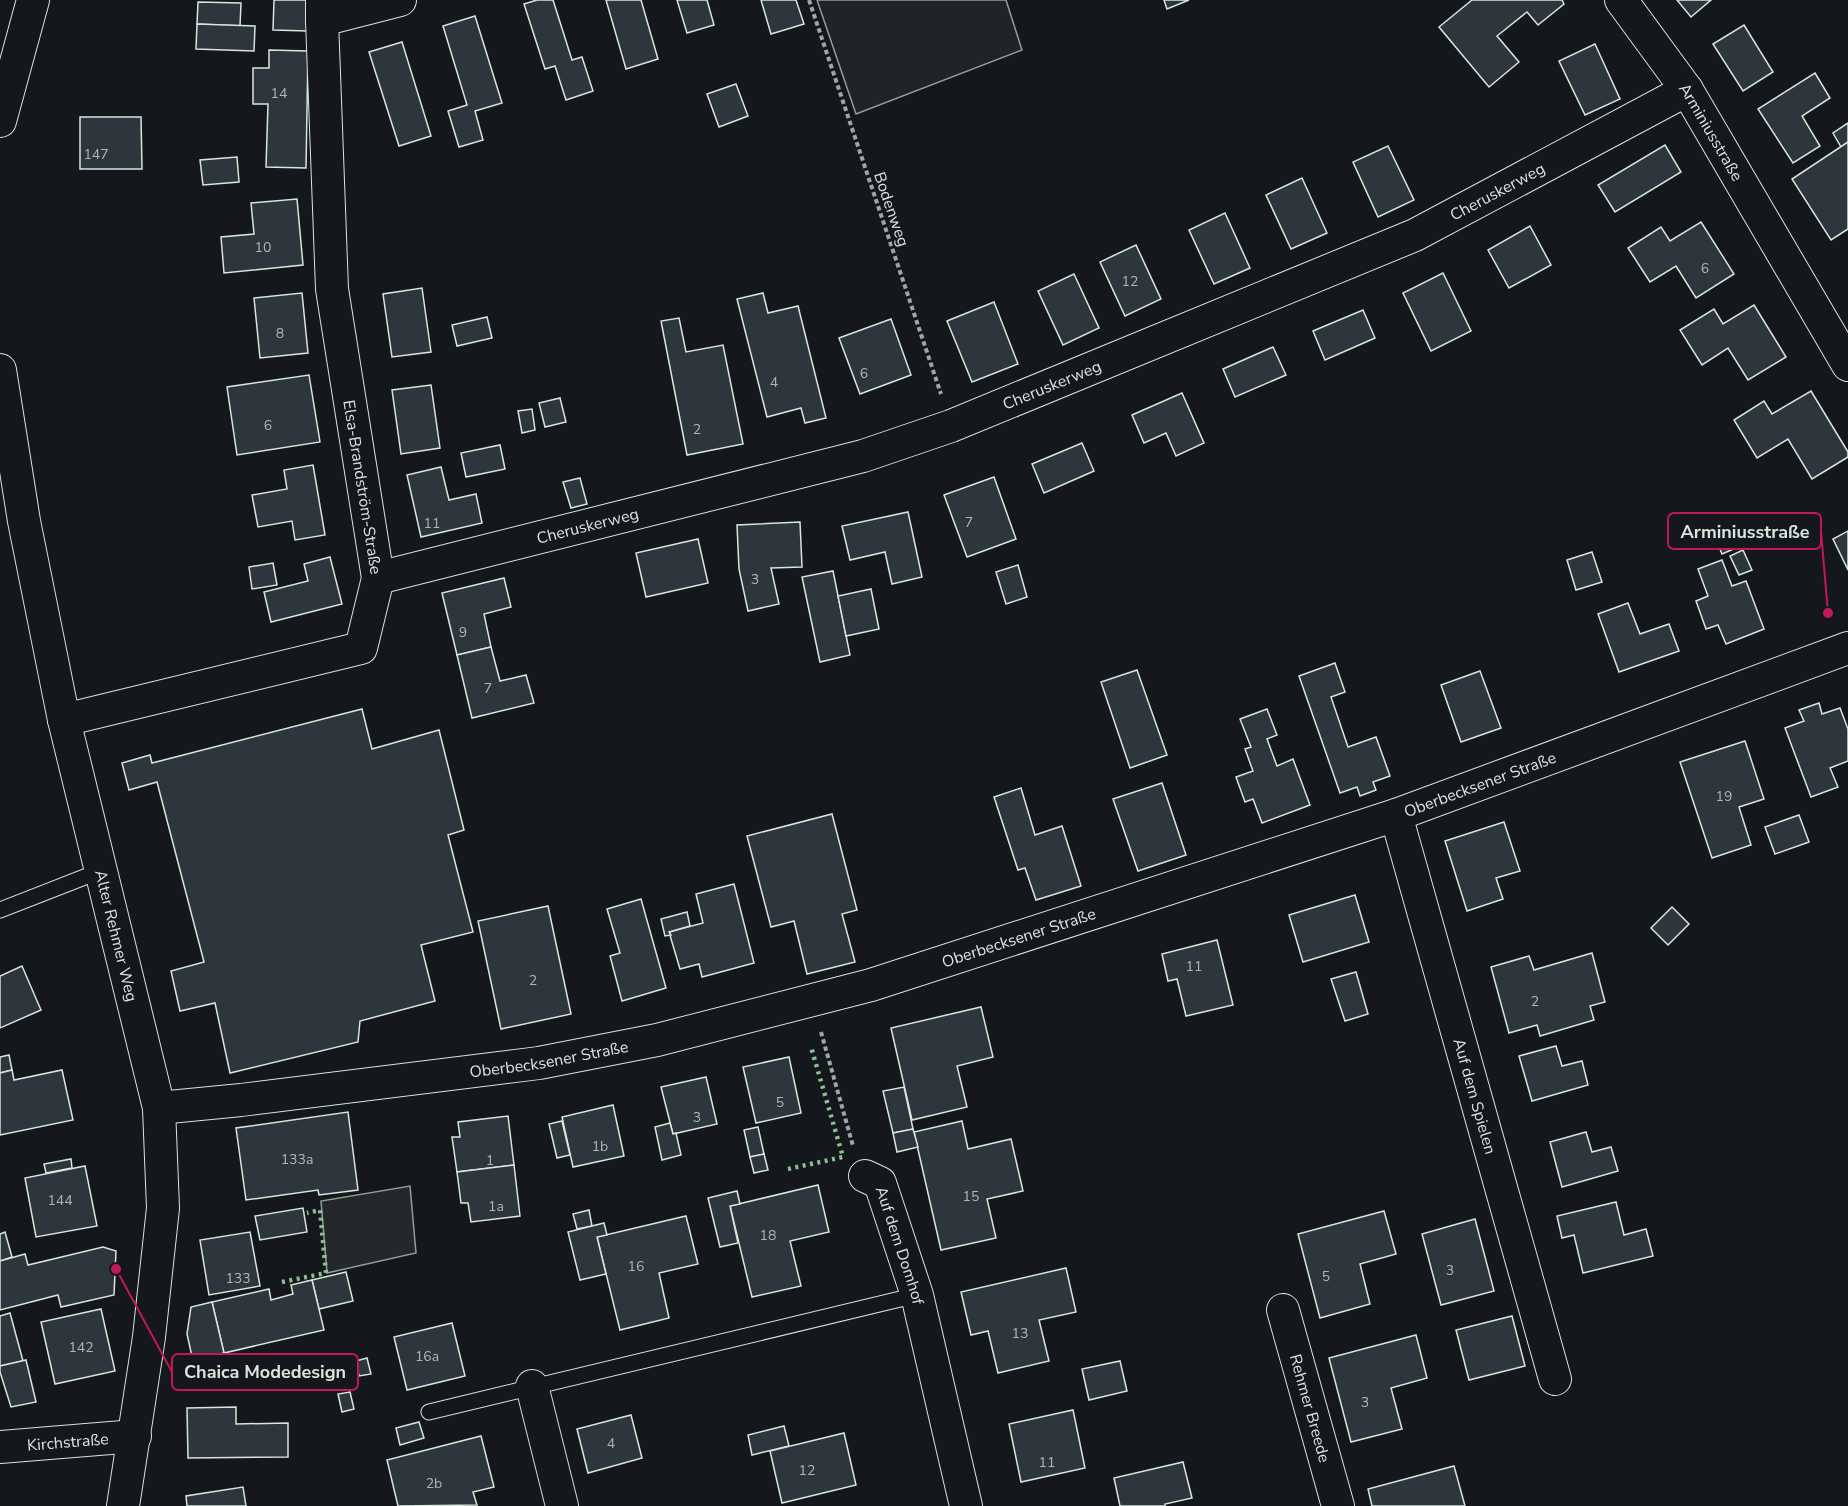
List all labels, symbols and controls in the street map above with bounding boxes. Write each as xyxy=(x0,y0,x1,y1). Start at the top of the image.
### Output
street label: Arminiusstraße xyxy=(1673,79,1748,185)
house number: 14 xyxy=(271,84,287,103)
house number: 147 xyxy=(83,145,109,164)
street label: Cheruskerweg xyxy=(1446,158,1549,226)
street label: Bodenweg xyxy=(868,169,914,250)
house number: 10 xyxy=(255,238,271,257)
house number: 6 xyxy=(1701,259,1709,278)
house number: 12 xyxy=(1122,272,1138,291)
house number: 8 xyxy=(276,324,284,343)
street label: Cheruskerweg xyxy=(1000,355,1105,416)
house number: 6 xyxy=(860,364,868,383)
house number: 4 xyxy=(770,373,778,392)
street label: Elsa-Brandström-Straße xyxy=(337,398,387,576)
house number: 6 xyxy=(264,416,272,435)
house number: 2 xyxy=(693,420,701,439)
street label: Cheruskerweg xyxy=(534,503,641,550)
house number: 7 xyxy=(965,513,973,532)
callout: Arminiusstraße xyxy=(1668,513,1821,549)
house number: 11 xyxy=(424,514,440,533)
text: Arminiusstraße xyxy=(1680,520,1810,544)
house number: 3 xyxy=(751,570,759,589)
house number: 9 xyxy=(459,623,467,642)
house number: 7 xyxy=(484,679,492,698)
street label: Oberbecksener Straße xyxy=(1401,747,1559,823)
house number: 19 xyxy=(1716,787,1732,806)
street label: Alter Rehmer Weg xyxy=(89,868,143,1004)
street label: Oberbecksener Straße xyxy=(939,903,1099,973)
house number: 11 xyxy=(1186,957,1202,976)
house number: 2 xyxy=(529,971,537,990)
house number: 2 xyxy=(1531,992,1539,1011)
street label: Oberbecksener Straße xyxy=(468,1036,630,1084)
street label: Auf dem Spielen xyxy=(1447,1036,1501,1157)
house number: 5 xyxy=(776,1093,784,1112)
house number: 3 xyxy=(693,1108,701,1127)
house number: 1b xyxy=(592,1137,608,1156)
house number: 133a xyxy=(281,1150,313,1169)
house number: 1 xyxy=(486,1151,494,1170)
street label: Auf dem Domhof xyxy=(870,1183,929,1307)
house number: 15 xyxy=(963,1187,979,1206)
house number: 144 xyxy=(47,1191,73,1210)
house number: 1a xyxy=(488,1197,504,1216)
house number: 18 xyxy=(760,1226,776,1245)
house number: 16 xyxy=(628,1257,644,1276)
house number: 3 xyxy=(1446,1261,1454,1280)
house number: 5 xyxy=(1322,1267,1330,1286)
house number: 133 xyxy=(225,1269,251,1288)
house number: 13 xyxy=(1012,1324,1028,1343)
house number: 142 xyxy=(68,1338,94,1357)
house number: 16a xyxy=(415,1347,439,1366)
street label: Rehmer Breede xyxy=(1284,1352,1335,1465)
callout: Chaica Modedesign xyxy=(172,1354,358,1390)
text: Chaica Modedesign xyxy=(184,1360,346,1384)
house number: 3 xyxy=(1361,1393,1369,1412)
street label: Kirchstraße xyxy=(26,1428,109,1457)
house number: 4 xyxy=(607,1434,615,1453)
house number: 11 xyxy=(1039,1453,1055,1472)
house number: 12 xyxy=(799,1461,815,1480)
house number: 2b xyxy=(426,1474,442,1493)

